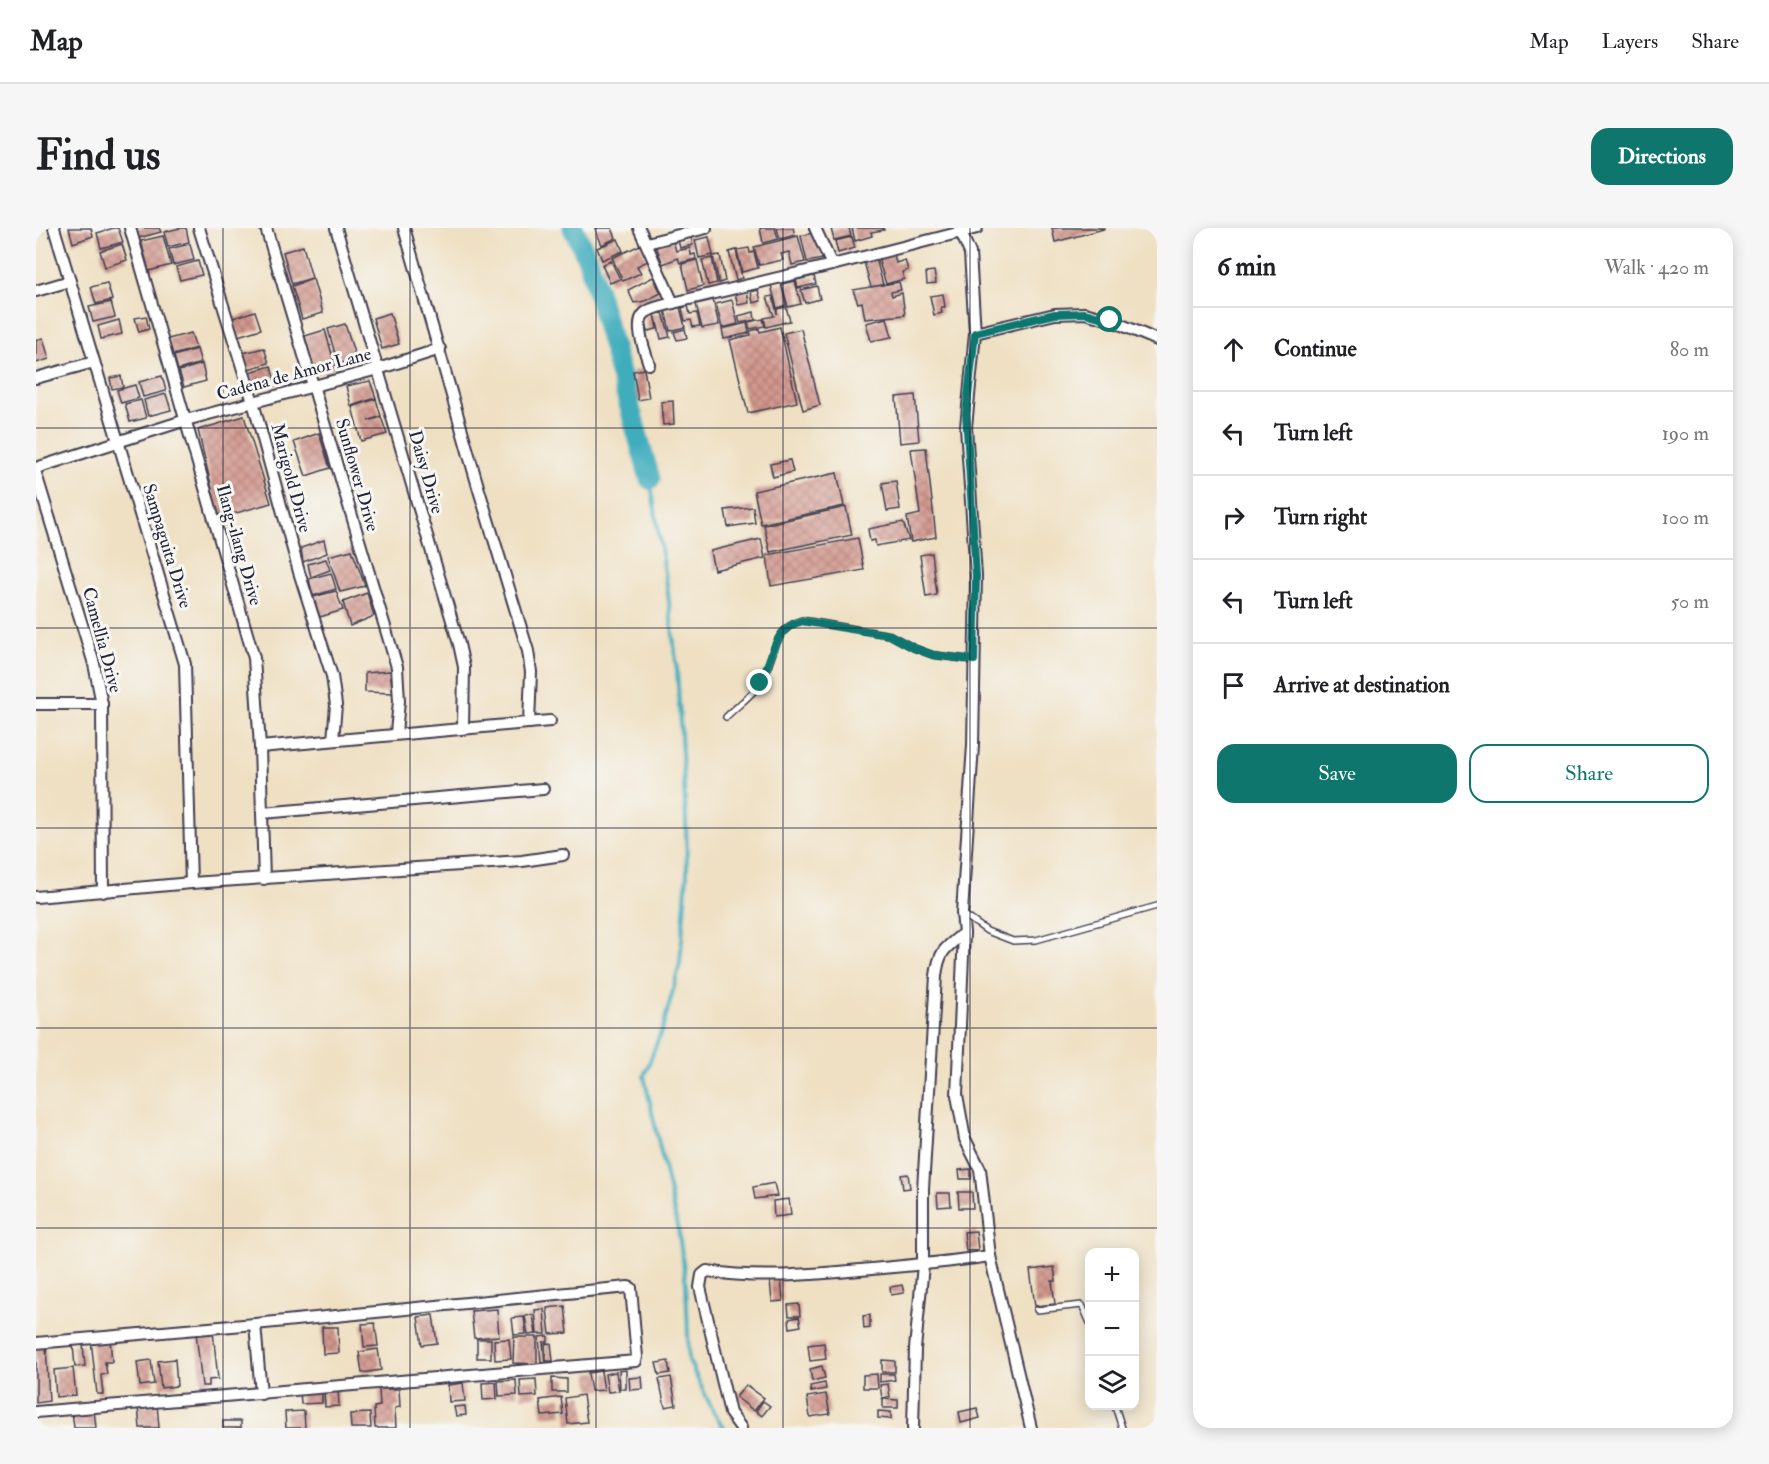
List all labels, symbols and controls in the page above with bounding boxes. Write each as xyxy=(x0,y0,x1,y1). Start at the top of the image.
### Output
text: Map xyxy=(30,24,83,59)
text: Map xyxy=(1529,28,1569,55)
text: Layers xyxy=(1602,28,1658,55)
text: Share xyxy=(1691,28,1739,55)
button: Directions xyxy=(1591,128,1733,185)
text: Find us xyxy=(36,130,160,182)
text: 6 min xyxy=(1217,251,1276,283)
text: Walk · 420 m xyxy=(1604,255,1709,280)
route start xyxy=(1096,306,1122,332)
icon: ahead xyxy=(1217,333,1250,366)
text: Continue xyxy=(1274,335,1357,363)
text: 80 m xyxy=(1670,337,1709,362)
street label: Cadena de Amor Lane xyxy=(214,342,374,406)
street label: Sunflower Drive xyxy=(330,416,384,535)
icon: left xyxy=(1217,417,1250,450)
text: Turn left xyxy=(1274,419,1353,447)
street label: Marigold Drive xyxy=(265,421,317,536)
text: 190 m xyxy=(1662,421,1709,446)
street label: Daisy Drive xyxy=(403,428,449,517)
street label: Sampaguita Drive xyxy=(137,481,197,612)
street label: Ilang-ilang Drive xyxy=(211,482,267,609)
icon: right xyxy=(1217,501,1250,534)
text: Turn right xyxy=(1274,503,1367,531)
text: 100 m xyxy=(1662,505,1709,530)
street label: Camellia Drive xyxy=(77,585,127,696)
icon: left xyxy=(1217,585,1250,618)
text: Turn left xyxy=(1274,587,1353,615)
text: 50 m xyxy=(1670,589,1709,614)
route end xyxy=(746,669,772,695)
icon: arrive xyxy=(1217,669,1250,702)
text: Arrive at destination xyxy=(1274,671,1450,699)
button: Save xyxy=(1217,744,1457,803)
button: Share xyxy=(1469,744,1709,803)
map controls xyxy=(1085,1248,1139,1410)
button: + xyxy=(1085,1248,1139,1302)
button: − xyxy=(1085,1302,1139,1356)
button: layers xyxy=(1085,1356,1139,1410)

